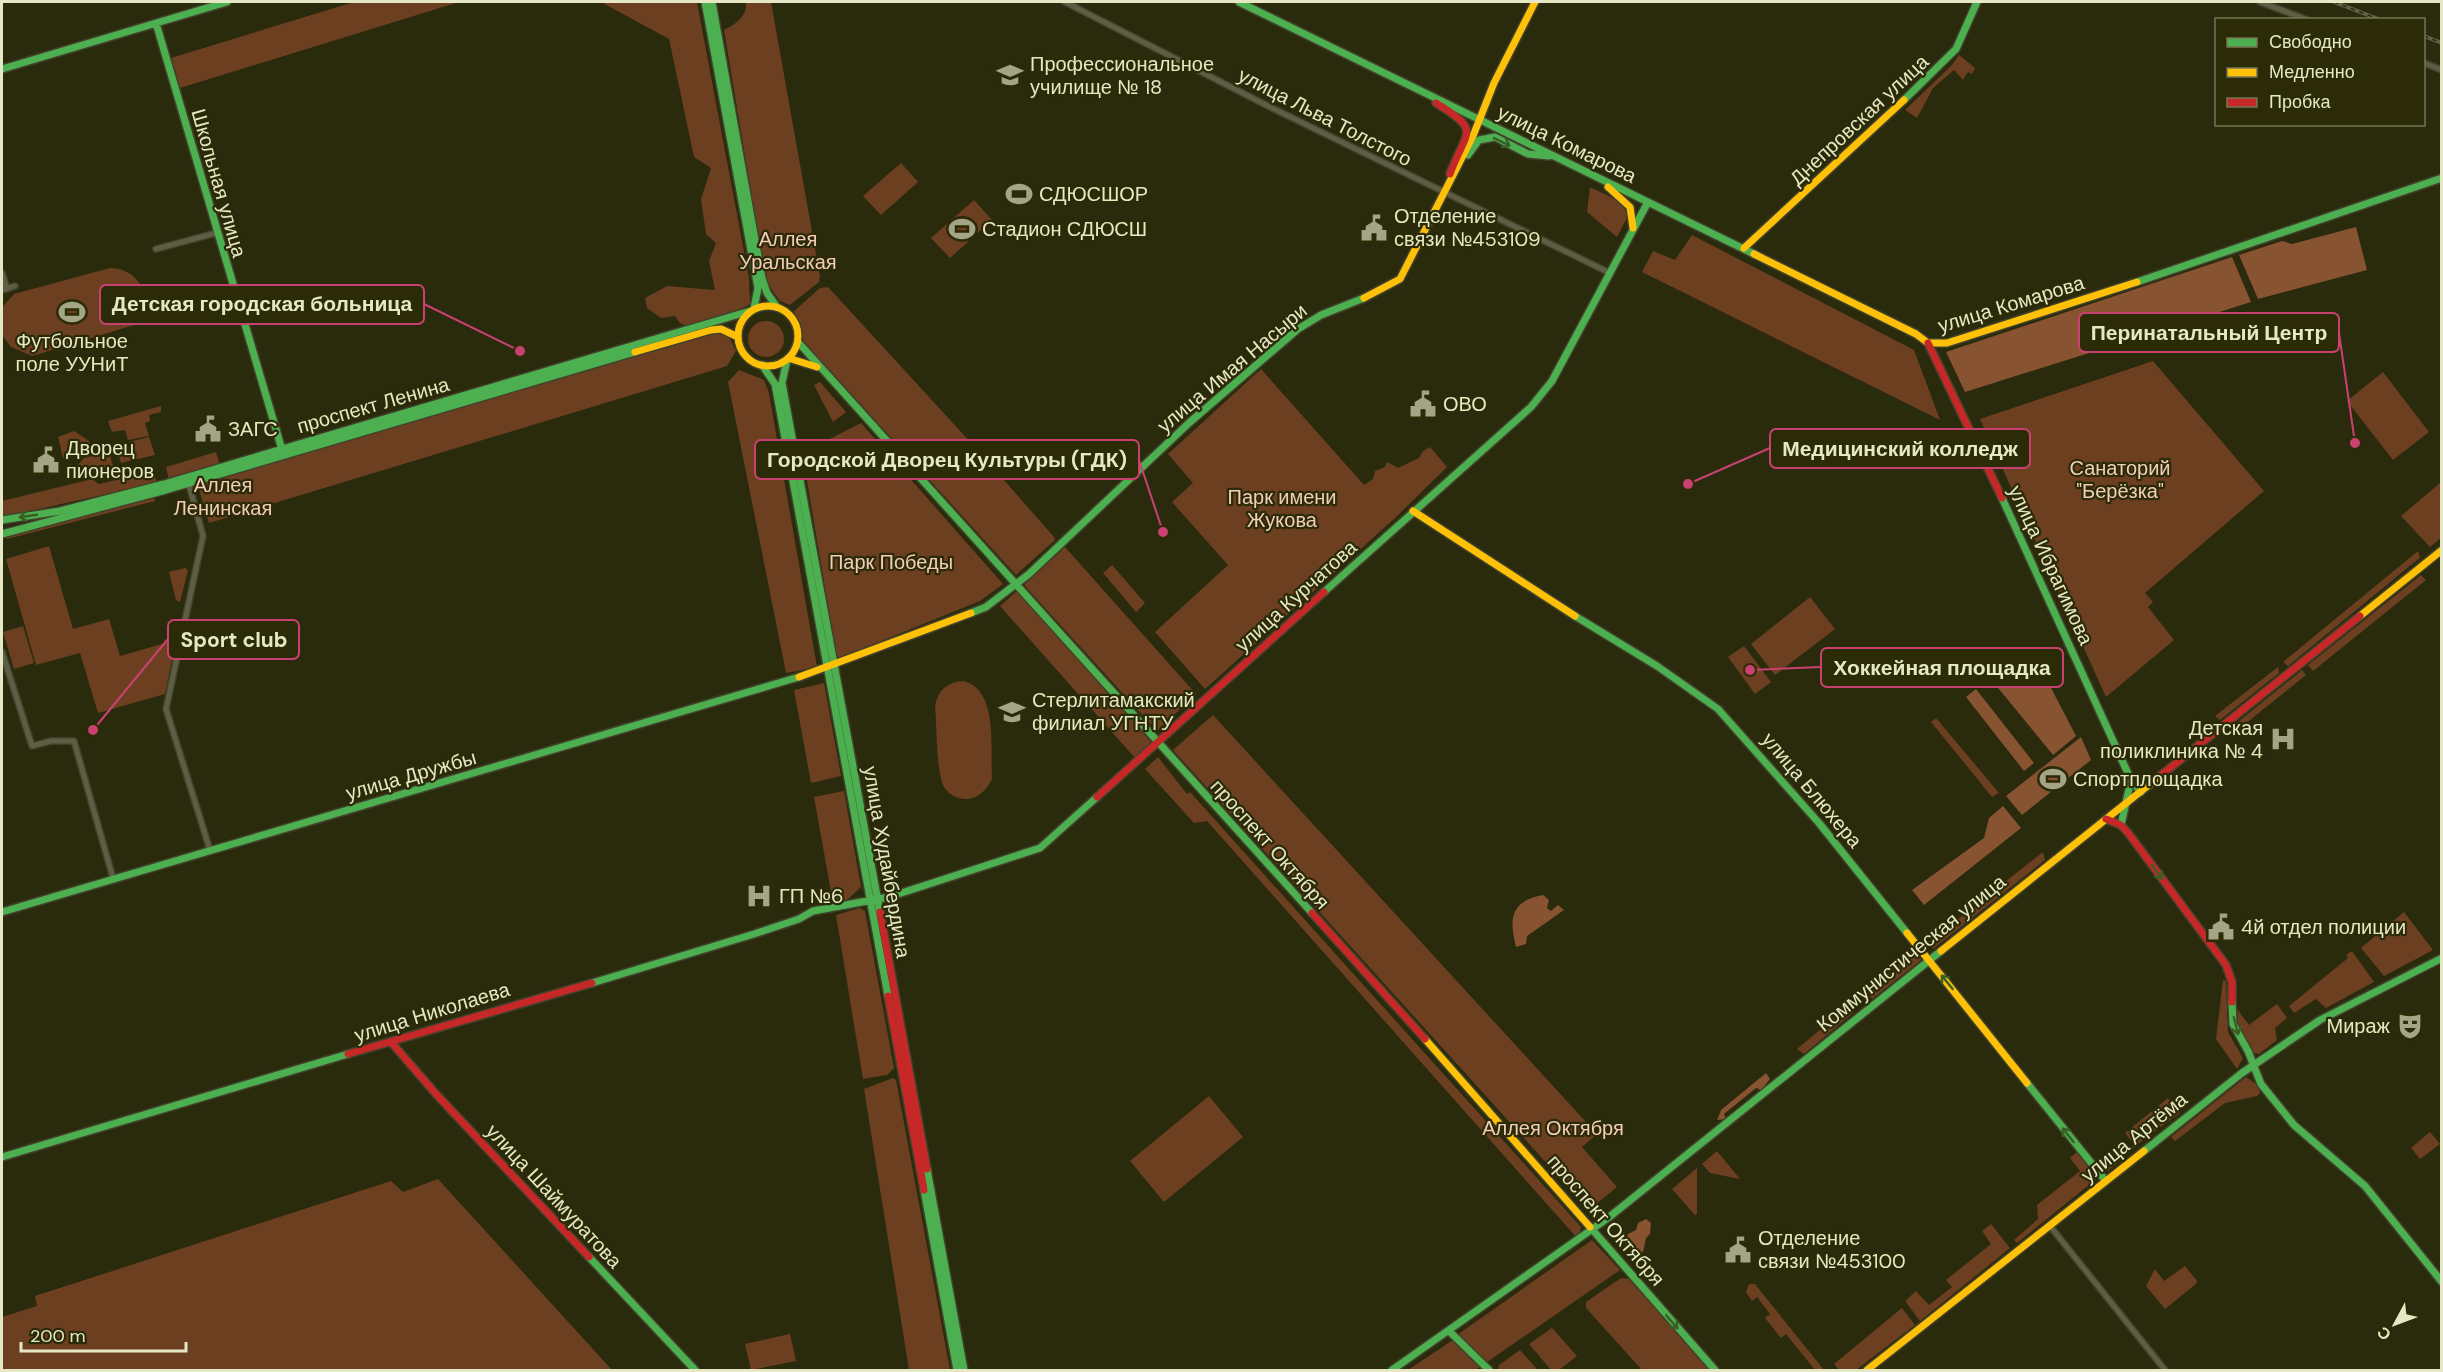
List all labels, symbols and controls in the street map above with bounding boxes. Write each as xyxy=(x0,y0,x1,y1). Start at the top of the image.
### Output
legend xyxy=(2215,18,2425,126)
text: Свободно xyxy=(2269,30,2352,54)
street label: Днепровская улица xyxy=(1784,48,1935,191)
place label: Профессиональное училище № 18 xyxy=(1030,51,1214,100)
school or university icon: Профессиональное училище № 18 xyxy=(995,60,1025,90)
text: Медленно xyxy=(2269,60,2355,84)
street label: улица Льва Толстого xyxy=(1234,62,1416,172)
text: Пробка xyxy=(2269,90,2332,114)
street label: улица Комарова xyxy=(1493,99,1642,189)
street label: Школьная улица xyxy=(185,106,253,261)
one-way arrow xyxy=(1493,136,1511,148)
sports icon: СДЮСШОР xyxy=(1004,179,1034,209)
place label: СДЮСШОР xyxy=(1039,181,1148,207)
place label: Отделение связи №453109 xyxy=(1394,203,1541,252)
public building icon: Отделение связи №453109 xyxy=(1359,213,1389,243)
sports icon: Стадион СДЮСШ xyxy=(947,214,977,244)
place label: Стадион СДЮСШ xyxy=(982,216,1147,242)
park label: Аллея Уральская xyxy=(739,226,837,275)
street label: улица Комарова xyxy=(1935,269,2088,339)
callout: Детская городская больница xyxy=(100,285,424,324)
text: Детская городская больница xyxy=(112,290,413,318)
sports icon: Футбольное поле УУНиТ xyxy=(57,297,87,327)
street label: улица Имая Насыри xyxy=(1152,298,1312,438)
callout: Перинатальный Центр xyxy=(2079,313,2339,352)
text: Перинатальный Центр xyxy=(2091,319,2327,347)
place label: Футбольное поле УУНиТ xyxy=(16,328,128,377)
street label: проспект Ленина xyxy=(294,371,453,439)
public building icon: ОВО xyxy=(1408,389,1438,419)
place label: ОВО xyxy=(1443,391,1487,417)
public building icon: ЗАГС xyxy=(193,414,223,444)
place label: ЗАГС xyxy=(228,416,278,442)
callout: Медицинский колледж xyxy=(1770,429,2030,468)
place label: Дворец пионеров xyxy=(66,435,154,484)
text: Медицинский колледж xyxy=(1782,435,2019,463)
callout: Городской Дворец Культуры (ГДК) xyxy=(755,440,1139,479)
public building icon: Дворец пионеров xyxy=(31,445,61,475)
text: Городской Дворец Культуры (ГДК) xyxy=(767,446,1127,474)
park label: Санаторий "Берёзка" xyxy=(2069,455,2171,504)
park label: Аллея Ленинская xyxy=(174,472,272,521)
street label: улица Ибрагимова xyxy=(2003,481,2100,650)
park label: Парк имени Жукова xyxy=(1228,484,1336,533)
one-way arrow xyxy=(18,511,38,522)
street label: улица Курчатова xyxy=(1230,534,1363,658)
park label: Парк Победы xyxy=(829,549,953,575)
callout: Sport club xyxy=(168,620,299,659)
text: Sport club xyxy=(181,626,287,654)
callout: Хоккейная площадка xyxy=(1821,648,2063,687)
text: Хоккейная площадка xyxy=(1833,654,2051,682)
place label: Стерлитамакский филиал УГНТУ xyxy=(1032,687,1195,736)
school or university icon: Стерлитамакский филиал УГНТУ xyxy=(997,697,1027,727)
place label: Детская поликлиника № 4 xyxy=(2100,715,2263,764)
hospital icon: Детская поликлиника № 4 xyxy=(2268,724,2298,754)
street label: улица Блюхера xyxy=(1756,727,1868,854)
street label: улица Дружбы xyxy=(343,744,479,806)
street label: улица Худайбердина xyxy=(857,764,917,961)
sports icon: Спортплощадка xyxy=(2038,764,2068,794)
place label: Спортплощадка xyxy=(2073,766,2224,792)
street label: проспект Октября xyxy=(1205,774,1335,914)
one-way arrow xyxy=(2151,863,2163,879)
street label: Коммунистическая улица xyxy=(1811,868,2012,1037)
hospital icon: ГП №6 xyxy=(744,881,774,911)
place label: ГП №6 xyxy=(779,883,844,909)
public building icon: 4й отдел полиции xyxy=(2206,912,2236,942)
place label: 4й отдел полиции xyxy=(2241,914,2406,940)
one-way arrow xyxy=(1940,974,1953,990)
street label: улица Николаева xyxy=(351,976,514,1048)
theatre icon: Мираж xyxy=(2395,1011,2425,1041)
place label: Мираж xyxy=(2327,1013,2391,1039)
one-way arrow xyxy=(2230,1016,2242,1035)
street label: улица Артёма xyxy=(2076,1086,2193,1188)
park label: Аллея Октября xyxy=(1482,1115,1624,1141)
street label: улица Шаймуратова xyxy=(480,1118,628,1274)
one-way arrow xyxy=(2061,1128,2075,1143)
street label: проспект Октября xyxy=(1542,1149,1670,1291)
place label: Отделение связи №453100 xyxy=(1758,1225,1906,1274)
public building icon: Отделение связи №453100 xyxy=(1723,1235,1753,1265)
north arrow xyxy=(2365,1294,2425,1354)
one-way arrow xyxy=(1665,1314,1679,1329)
scale bar xyxy=(21,1315,186,1353)
text: С xyxy=(2372,1322,2396,1345)
text: 200 m xyxy=(30,1324,86,1348)

